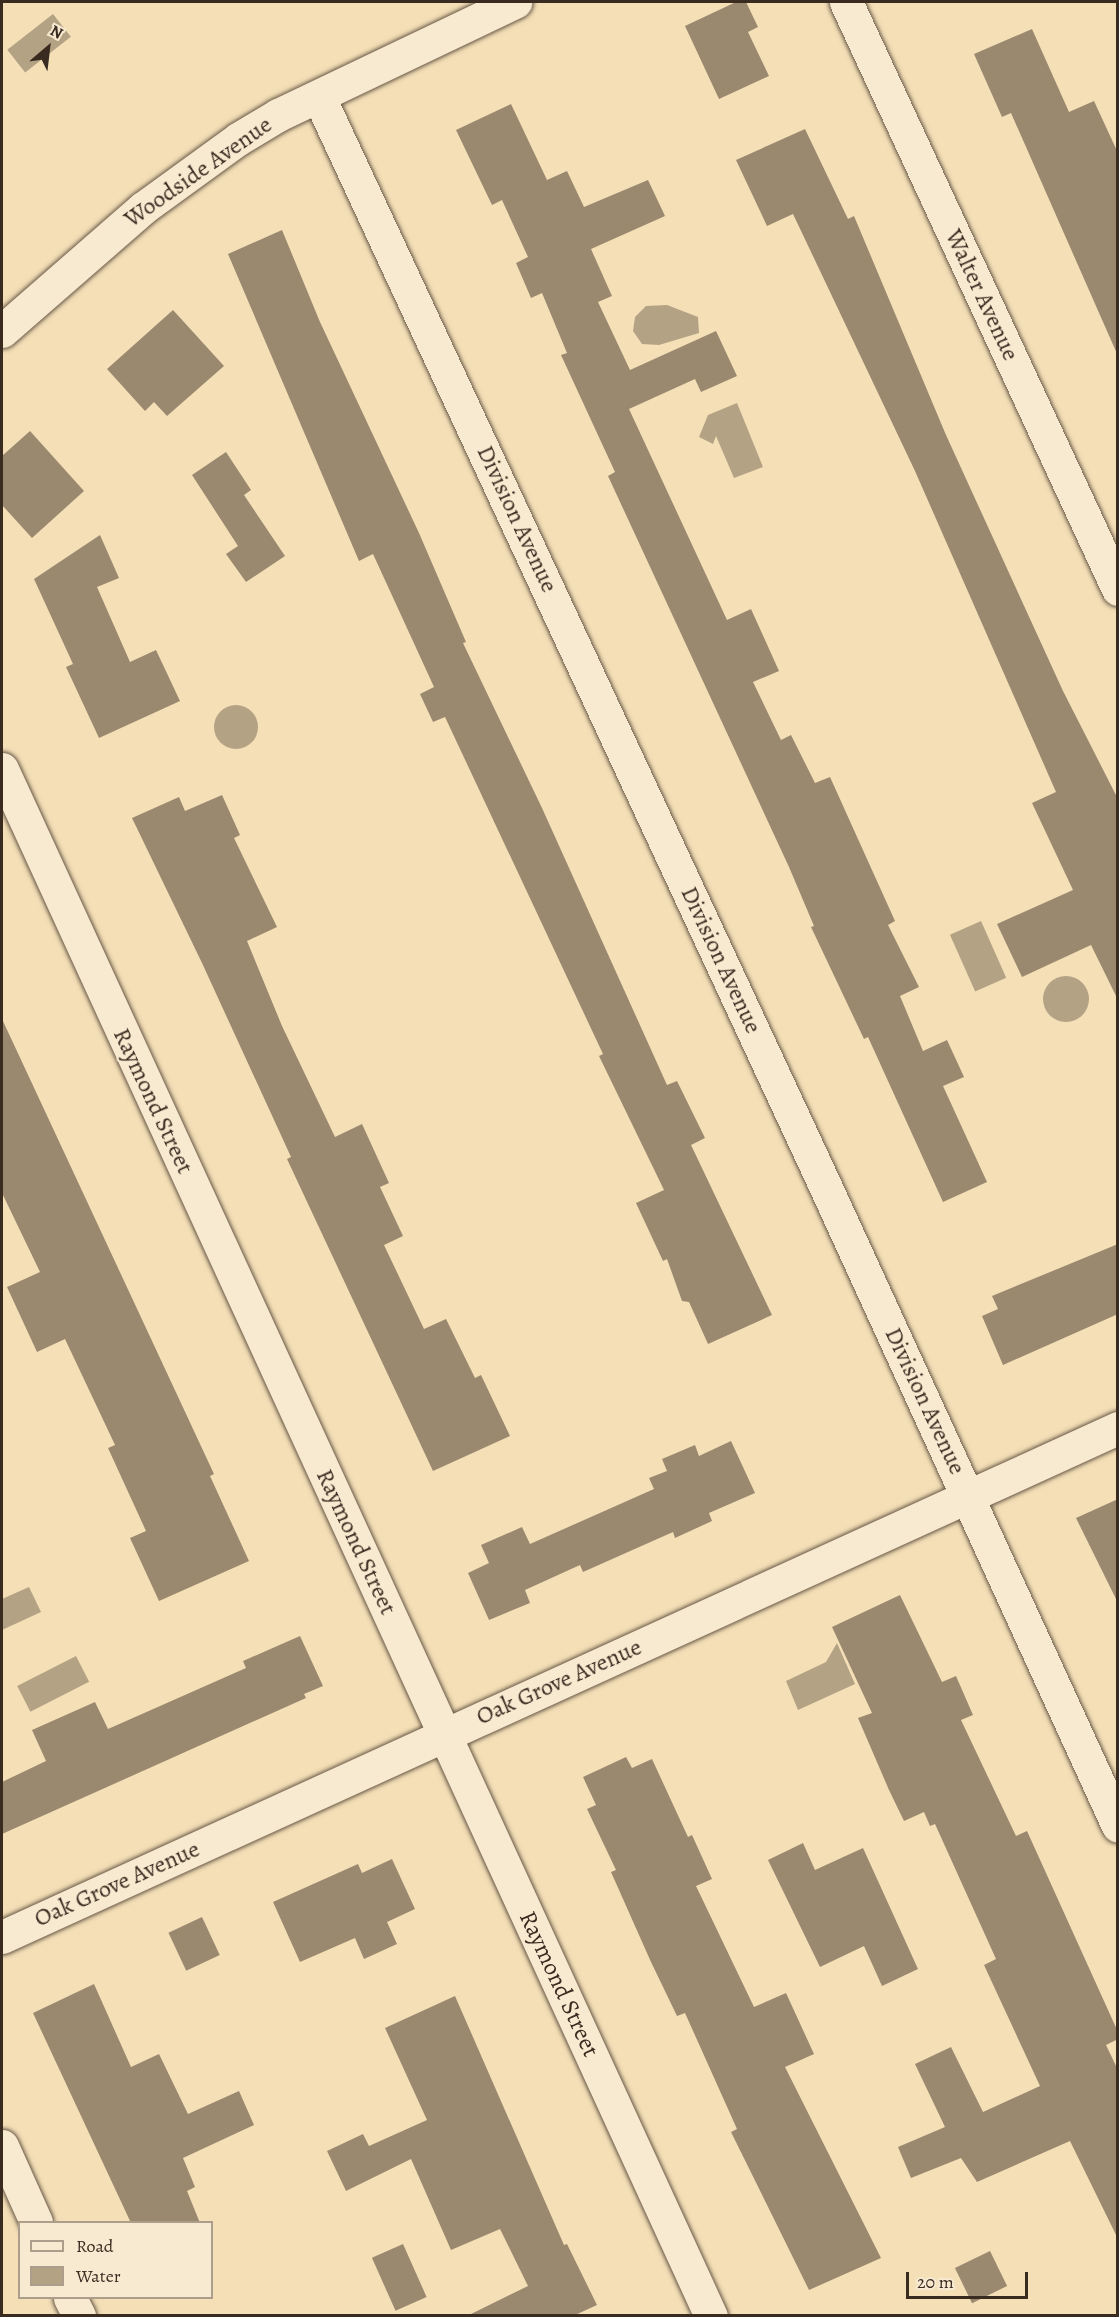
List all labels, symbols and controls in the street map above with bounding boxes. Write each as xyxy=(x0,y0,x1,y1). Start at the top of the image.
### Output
north arrow xyxy=(18,18,78,78)
text: N xyxy=(46,20,67,45)
street label: Woodside Avenue xyxy=(119,110,277,234)
street label: Walter Avenue xyxy=(939,225,1025,365)
street label: Division Avenue xyxy=(470,441,564,597)
street label: Division Avenue xyxy=(674,882,768,1038)
street label: Raymond Street xyxy=(107,1024,199,1178)
street label: Division Avenue xyxy=(878,1323,972,1479)
street label: Raymond Street xyxy=(310,1465,402,1619)
street label: Oak Grove Avenue xyxy=(472,1633,646,1731)
street label: Oak Grove Avenue xyxy=(30,1835,204,1933)
street label: Raymond Street xyxy=(513,1907,605,2061)
legend xyxy=(18,2221,213,2299)
text: Road xyxy=(76,2234,113,2258)
scale bar xyxy=(909,2260,1030,2298)
text: Water xyxy=(76,2264,121,2288)
text: 20 m xyxy=(917,2270,954,2294)

